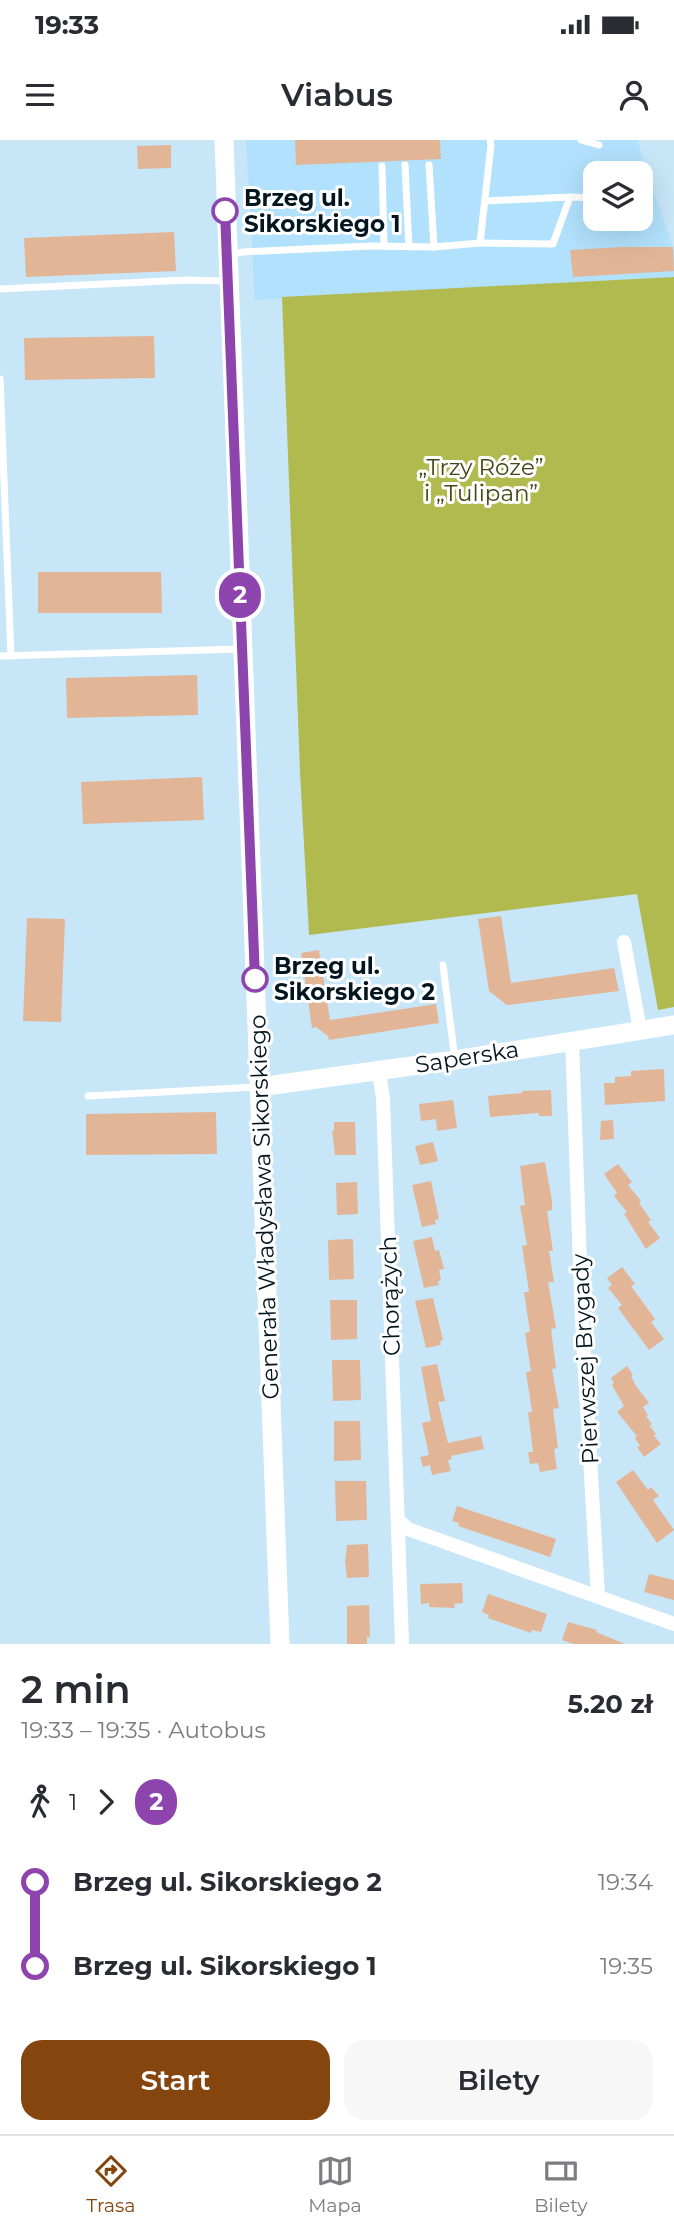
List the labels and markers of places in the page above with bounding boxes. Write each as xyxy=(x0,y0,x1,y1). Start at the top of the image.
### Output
place label: Brzeg ul. Sikorskiego 1 xyxy=(244,184,401,238)
marker: Brzeg ul. Sikorskiego 1 xyxy=(212,198,238,224)
place label: Brzeg ul. Sikorskiego 2 xyxy=(274,952,435,1006)
marker: Brzeg ul. Sikorskiego 2 xyxy=(242,966,268,992)

